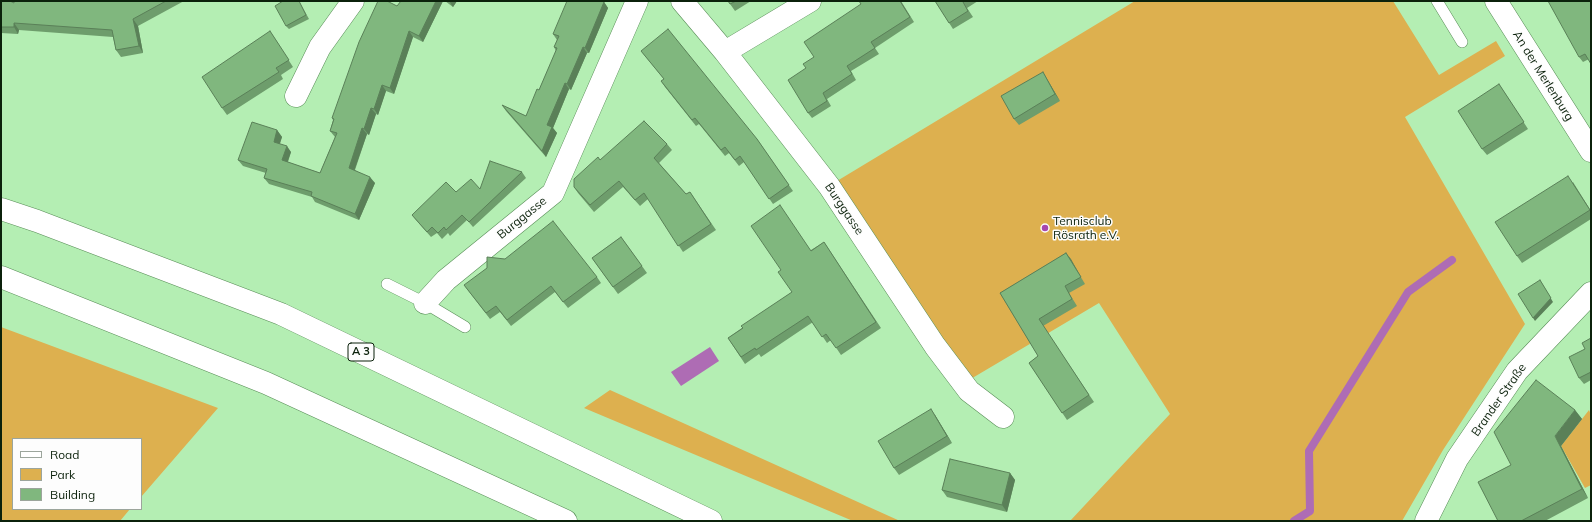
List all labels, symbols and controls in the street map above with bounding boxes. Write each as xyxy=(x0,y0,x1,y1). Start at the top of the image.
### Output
street label: An der Merlenburg xyxy=(1509,28,1577,124)
street label: Burggasse xyxy=(821,180,867,238)
street label: Burggasse xyxy=(494,194,550,242)
place label: Tennisclub Rösrath e.V. xyxy=(1053,214,1119,242)
marker: Tennisclub Rösrath e.V. xyxy=(1040,223,1050,233)
road number: A 3 xyxy=(348,343,374,361)
street label: Brander Straße xyxy=(1469,361,1529,439)
legend xyxy=(12,438,142,510)
text: Road xyxy=(50,447,79,462)
text: Park xyxy=(50,467,75,482)
text: Building xyxy=(50,487,95,502)

